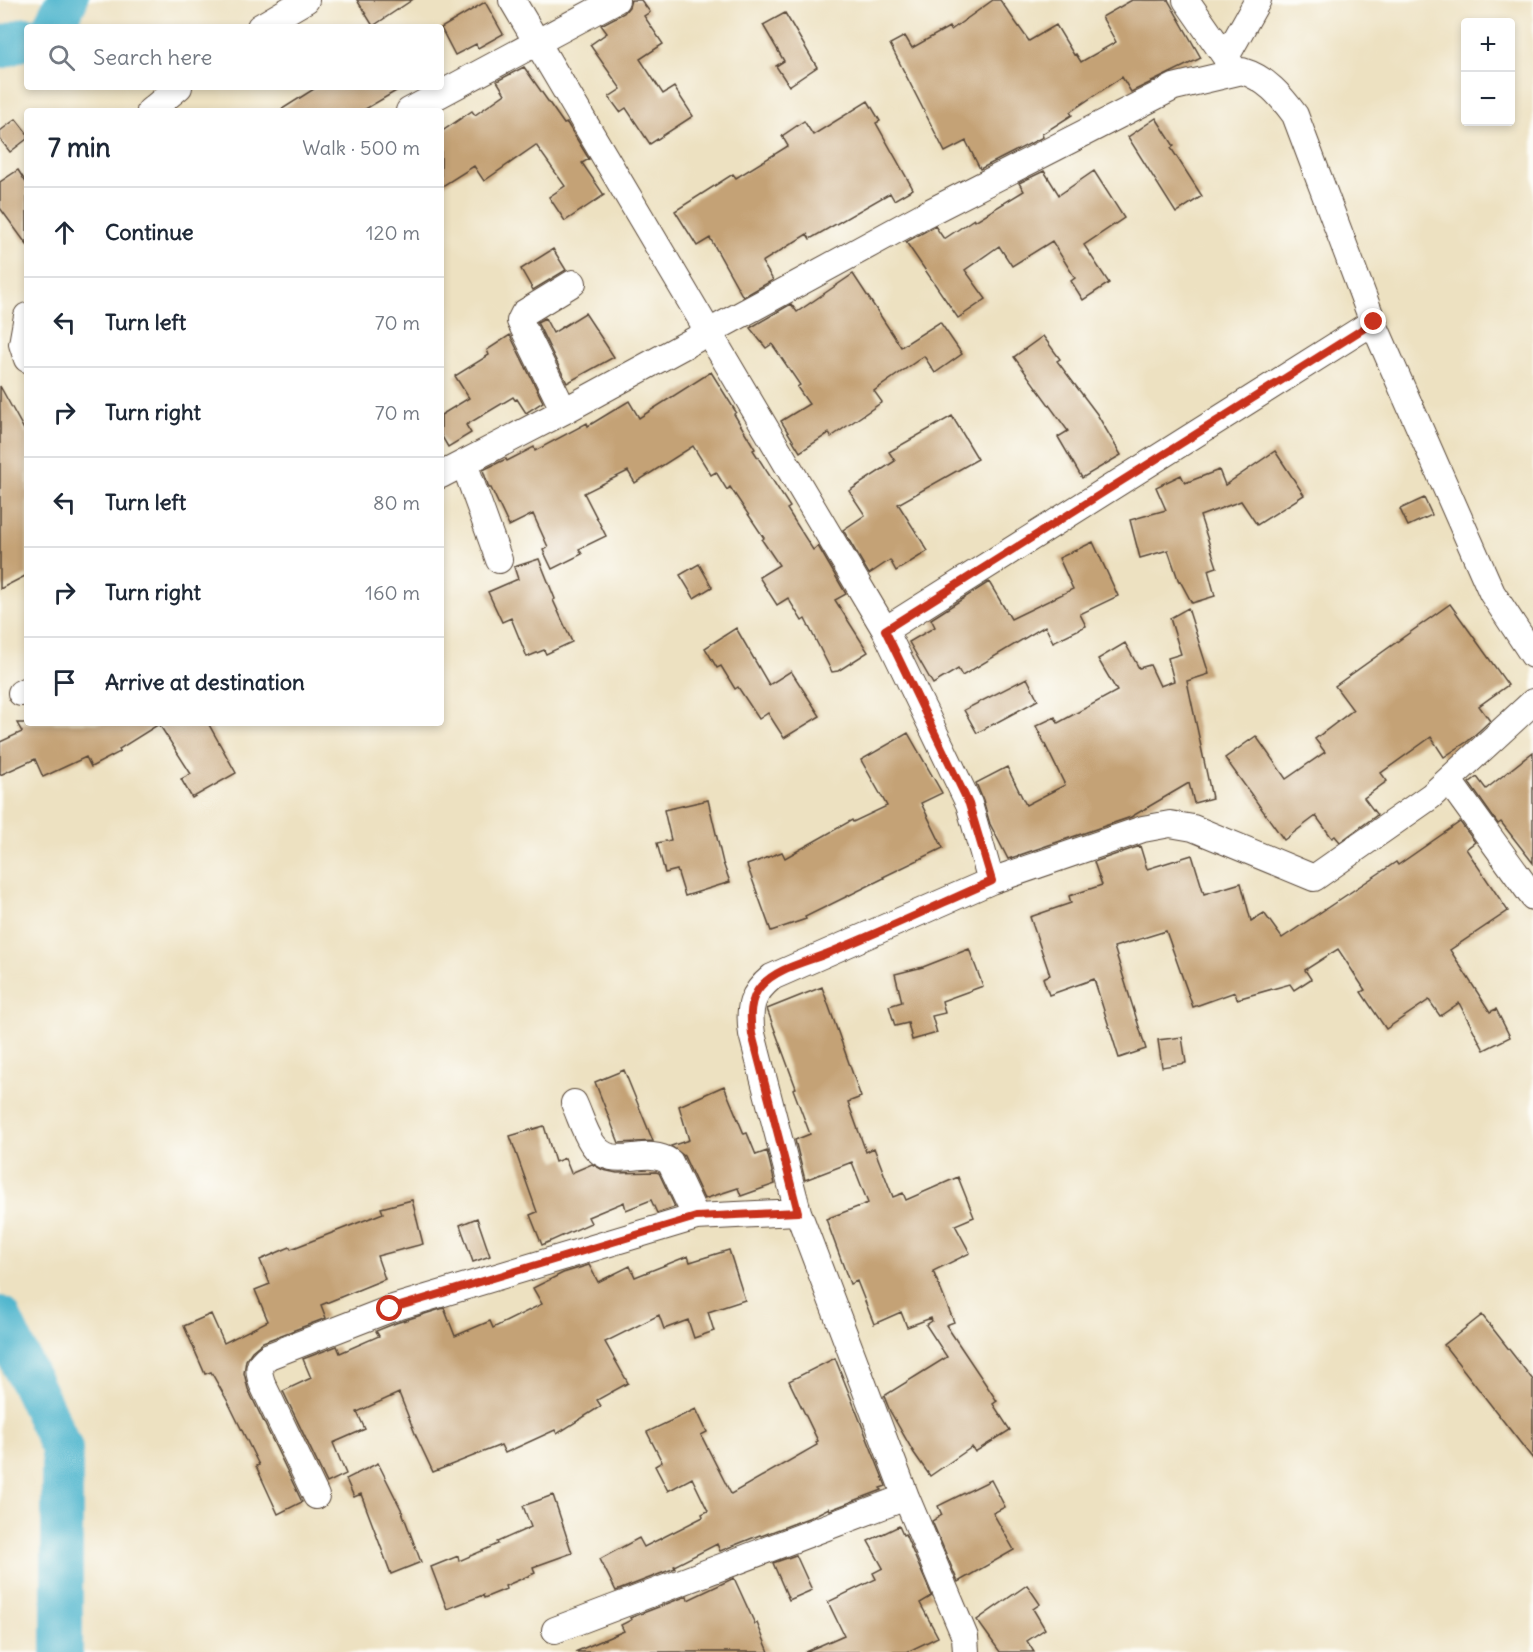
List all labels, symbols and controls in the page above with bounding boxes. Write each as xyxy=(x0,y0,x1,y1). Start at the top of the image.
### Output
map controls xyxy=(1461,18,1515,126)
button: + xyxy=(1461,18,1515,72)
search box xyxy=(24,24,444,90)
icon: search xyxy=(45,41,78,74)
text: Search here xyxy=(93,43,212,71)
button: − xyxy=(1461,72,1515,126)
text: 7 min xyxy=(48,131,111,164)
text: Walk · 500 m xyxy=(302,135,420,160)
icon: ahead xyxy=(48,216,81,249)
text: Continue xyxy=(105,218,194,246)
text: 120 m xyxy=(366,220,420,245)
icon: left xyxy=(48,306,81,339)
text: Turn left xyxy=(105,308,186,336)
route end xyxy=(1360,308,1386,334)
text: 70 m xyxy=(375,310,420,335)
icon: right xyxy=(48,396,81,429)
text: Turn right xyxy=(105,398,201,426)
text: 70 m xyxy=(375,400,420,425)
icon: left xyxy=(48,486,81,519)
text: Turn left xyxy=(105,488,186,516)
text: 80 m xyxy=(373,490,420,515)
icon: right xyxy=(48,576,81,609)
text: Turn right xyxy=(105,578,201,606)
text: 160 m xyxy=(365,580,420,605)
icon: arrive xyxy=(48,666,81,699)
text: Arrive at destination xyxy=(105,668,305,696)
route start xyxy=(376,1295,402,1321)

